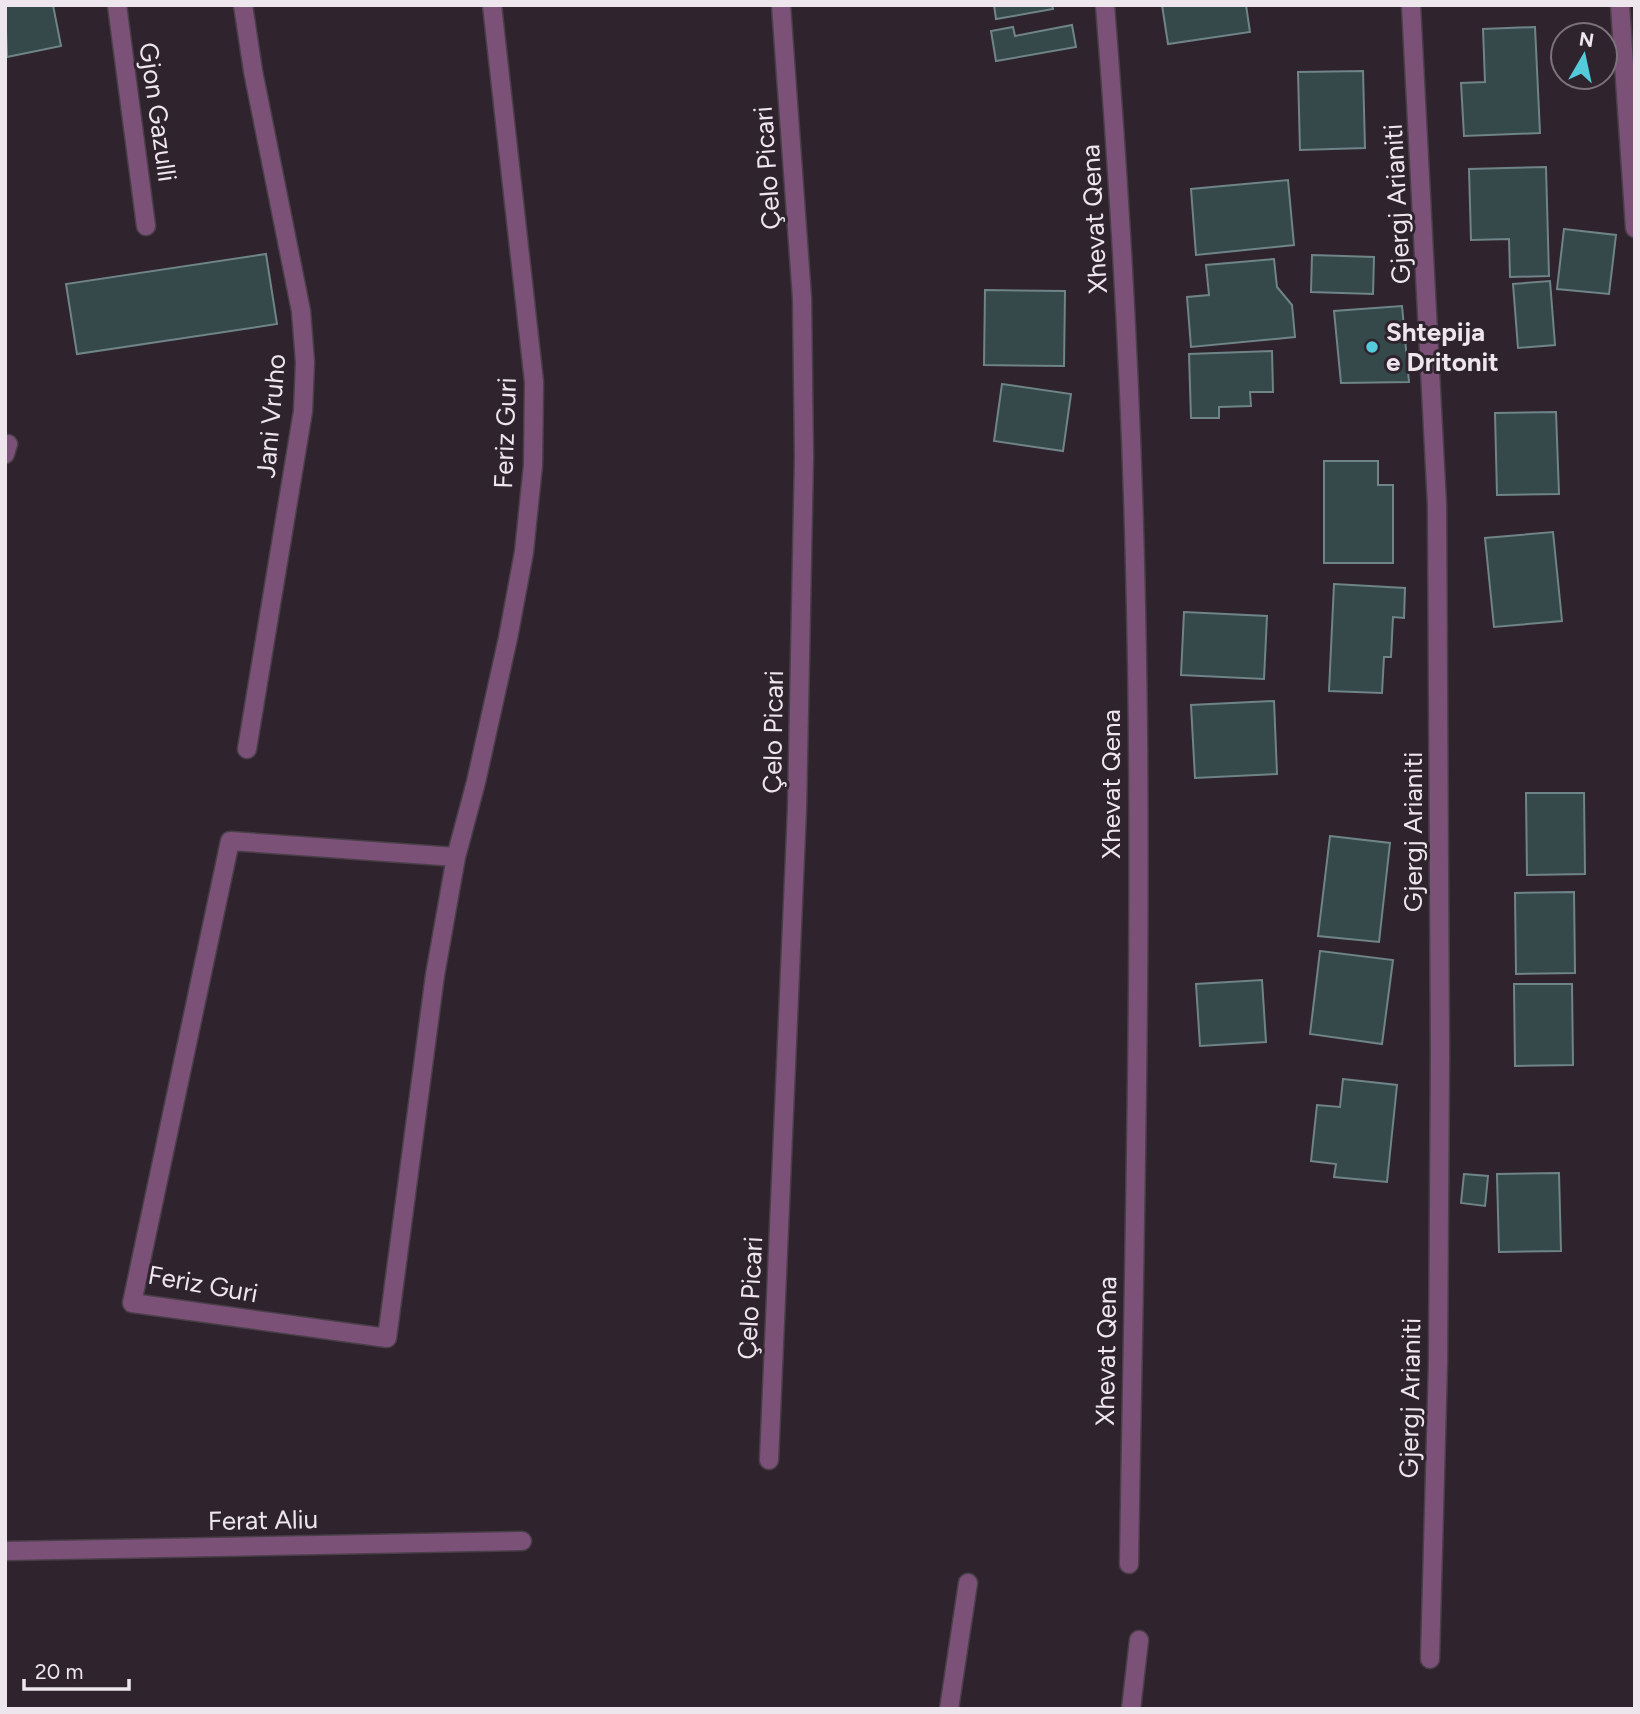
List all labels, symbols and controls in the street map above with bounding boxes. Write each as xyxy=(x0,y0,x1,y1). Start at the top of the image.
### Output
north arrow xyxy=(1549,21,1619,91)
text: N xyxy=(1578,27,1596,52)
street label: Gjon Gazulli xyxy=(132,40,184,184)
street label: Çelo Picari xyxy=(747,105,787,231)
street label: Gjergj Arianiti xyxy=(1377,123,1417,285)
street label: Xhevat Qena xyxy=(1074,144,1114,294)
place label: Shtepija e Dritonit xyxy=(1386,316,1499,378)
marker: Shtepija e Dritonit xyxy=(1364,339,1380,355)
street label: Jani Vruho xyxy=(250,353,292,479)
street label: Feriz Guri xyxy=(487,377,523,489)
street label: Çelo Picari xyxy=(756,670,790,794)
street label: Xhevat Qena xyxy=(1095,709,1127,859)
street label: Gjergj Arianiti xyxy=(1397,752,1429,912)
street label: Çelo Picari xyxy=(731,1236,769,1360)
street label: Feriz Guri xyxy=(145,1259,261,1309)
street label: Xhevat Qena xyxy=(1089,1276,1123,1426)
street label: Gjergj Arianiti xyxy=(1393,1317,1427,1479)
street label: Ferat Aliu xyxy=(208,1503,318,1537)
scale bar xyxy=(24,1648,130,1692)
text: 20 m xyxy=(35,1659,83,1684)

